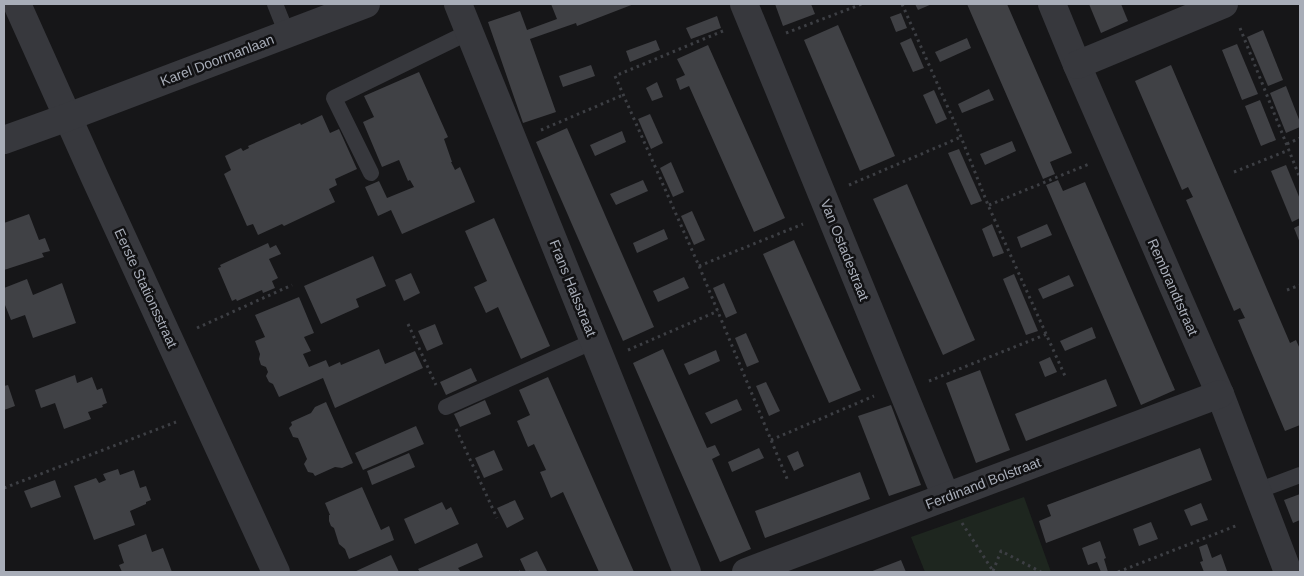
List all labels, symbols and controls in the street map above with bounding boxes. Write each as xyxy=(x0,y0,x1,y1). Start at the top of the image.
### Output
street label: Karel Doormanlaan xyxy=(158,31,276,89)
street label: Van Ostadestraat xyxy=(817,197,873,303)
street label: Eerste Stationsstraat xyxy=(111,226,181,350)
street label: Rembrandtstraat xyxy=(1144,236,1202,338)
street label: Frans Halsstraat xyxy=(546,237,600,339)
street label: Ferdinand Bolstraat xyxy=(923,454,1043,512)

